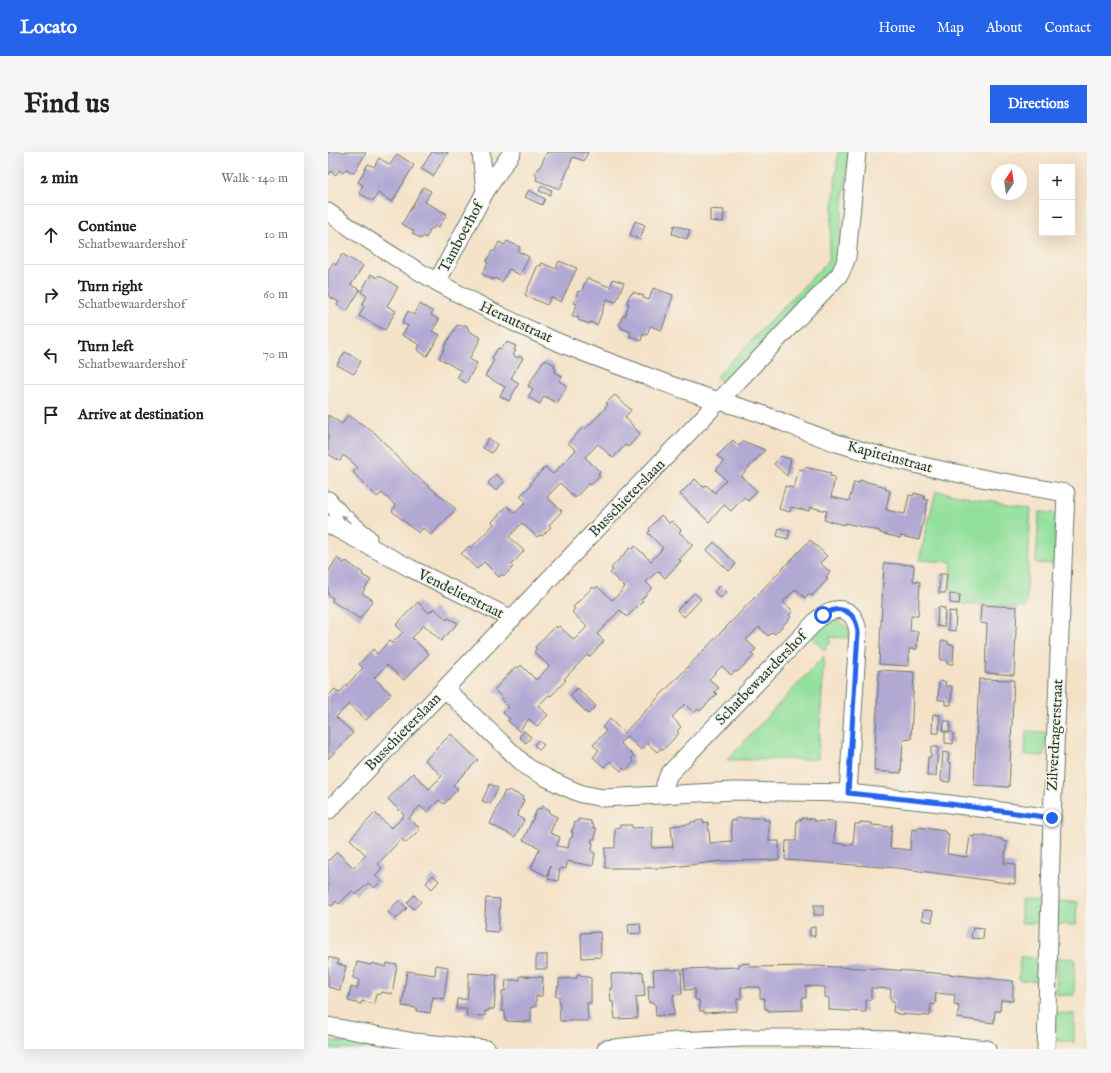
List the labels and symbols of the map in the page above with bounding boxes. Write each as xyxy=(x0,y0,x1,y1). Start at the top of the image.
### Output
north arrow xyxy=(991,164,1027,200)
street label: Tamboerhof xyxy=(434,196,489,276)
street label: Herautstraat xyxy=(476,297,556,347)
street label: Kapiteinstraat xyxy=(845,437,935,477)
street label: Busschieterslaan xyxy=(585,455,669,541)
one-way arrow xyxy=(340,515,351,524)
street label: Vendelierstraat xyxy=(414,565,507,623)
route start xyxy=(814,606,832,624)
street label: Schatbewaardershof xyxy=(711,625,813,729)
street label: Zilverdragerstraat xyxy=(1043,679,1067,791)
street label: Busschieterslaan xyxy=(361,689,445,775)
route end xyxy=(1043,809,1061,827)

